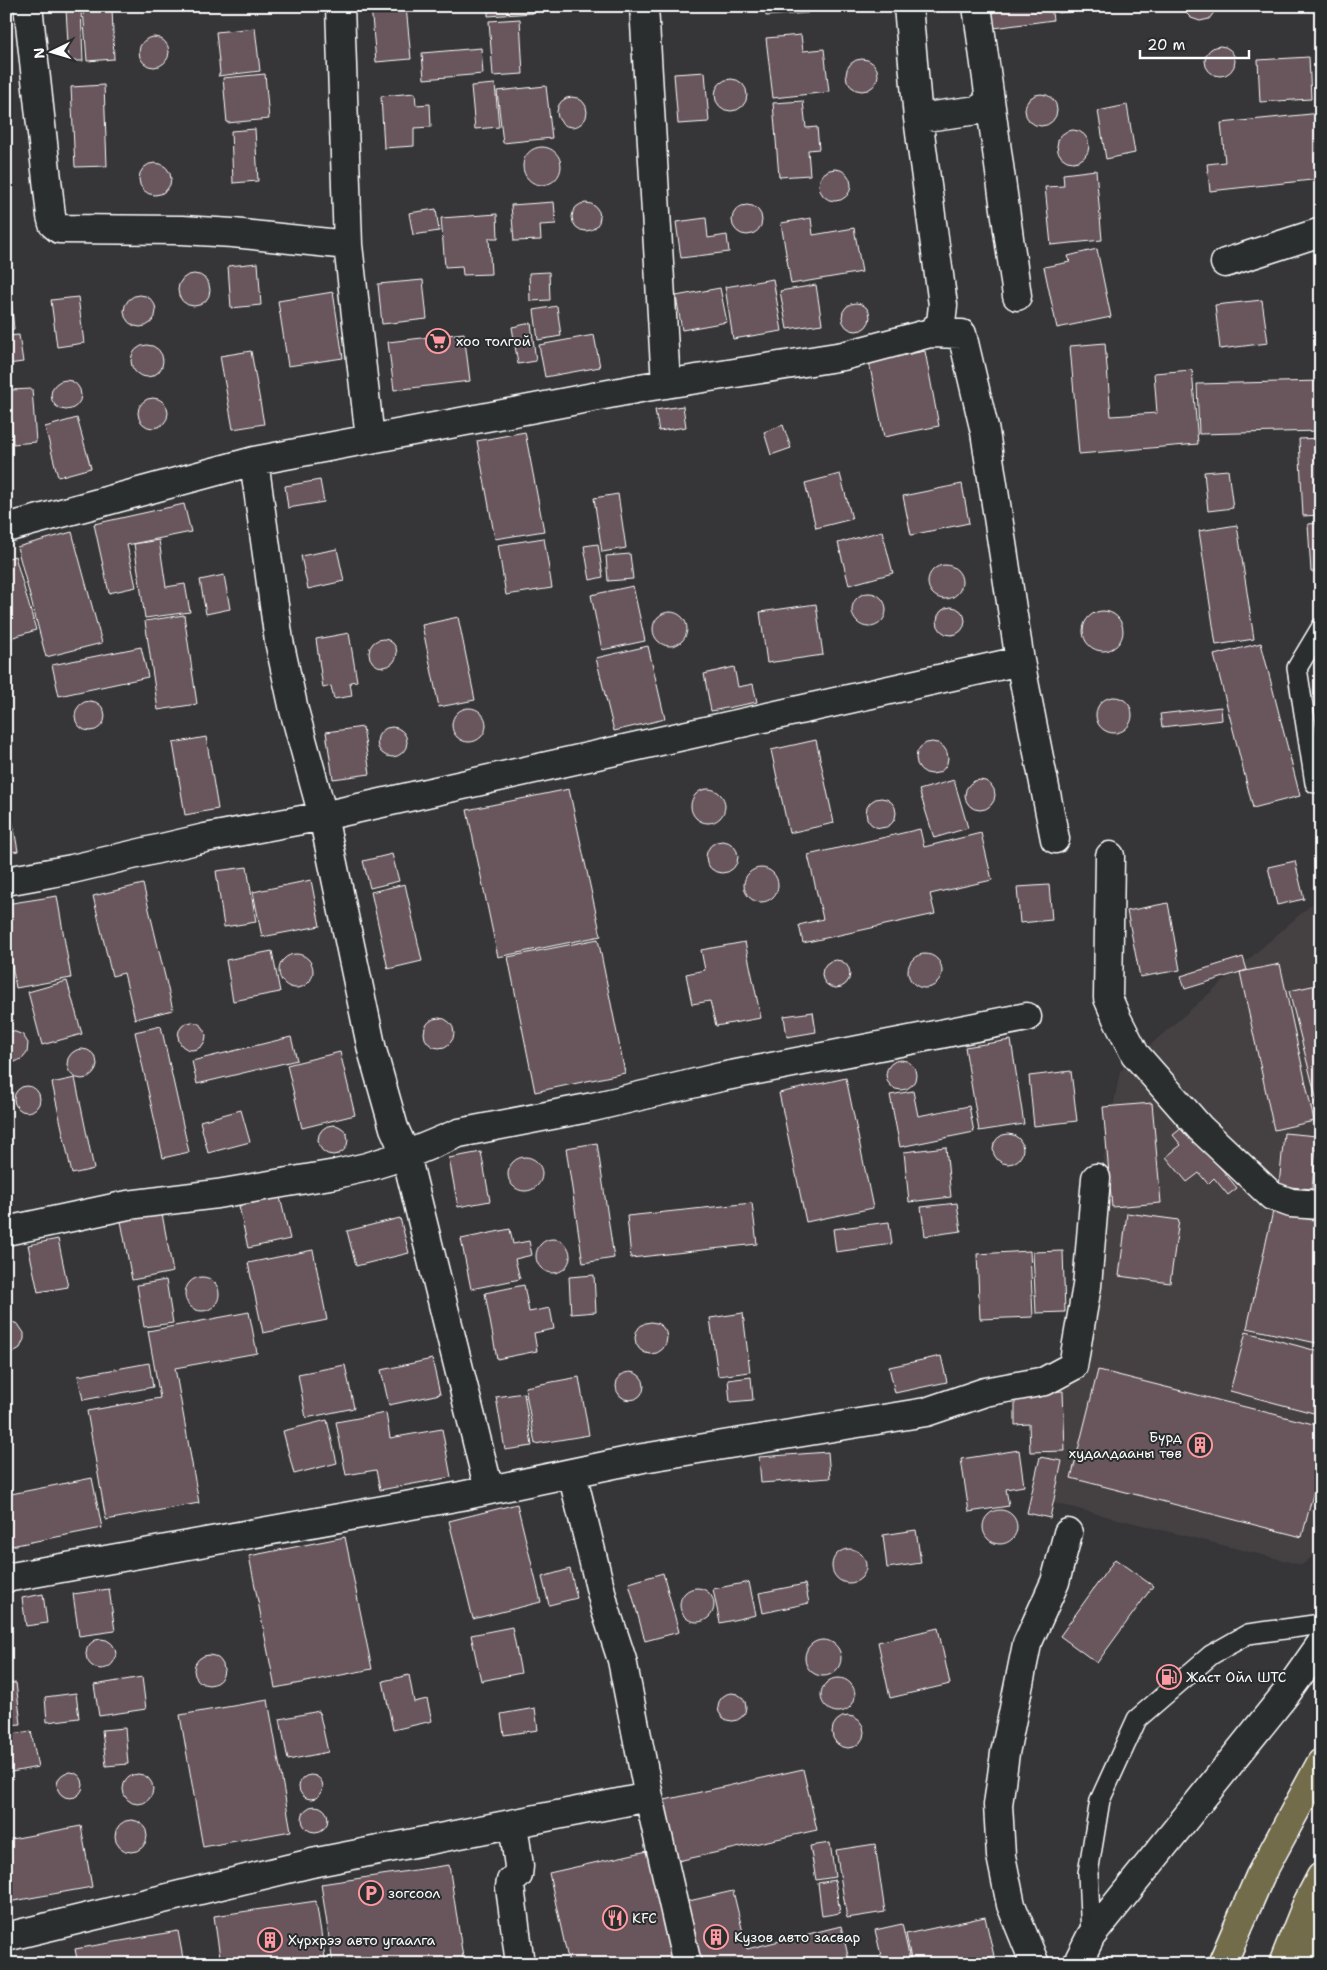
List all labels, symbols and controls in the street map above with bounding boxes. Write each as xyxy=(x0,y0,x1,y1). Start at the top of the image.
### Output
north arrow xyxy=(28,28,78,78)
scale bar xyxy=(1140,28,1248,60)
text: 20 m xyxy=(1147,35,1186,55)
text: N xyxy=(30,47,48,59)
supermarket icon: хоо толгой xyxy=(425,328,451,354)
place label: хоо толгой xyxy=(456,332,531,350)
place label: Бүрд худалдааны төв xyxy=(1069,1428,1182,1462)
building icon: Бүрд худалдааны төв xyxy=(1187,1432,1213,1458)
fuel station icon: Жаст Ойл ШТС xyxy=(1156,1664,1182,1690)
place label: Жаст Ойл ШТС xyxy=(1186,1668,1286,1686)
parking icon: зогсоол xyxy=(358,1880,384,1906)
place label: зогсоол xyxy=(388,1884,441,1902)
restaurant icon: KFC xyxy=(602,1905,628,1931)
place label: KFC xyxy=(632,1909,657,1927)
building icon: Кузов авто засвар xyxy=(703,1924,729,1950)
building icon: Хүрхрээ авто угаалга xyxy=(257,1927,283,1953)
place label: Кузов авто засвар xyxy=(734,1928,861,1946)
place label: Хүрхрээ авто угаалга xyxy=(288,1931,435,1949)

